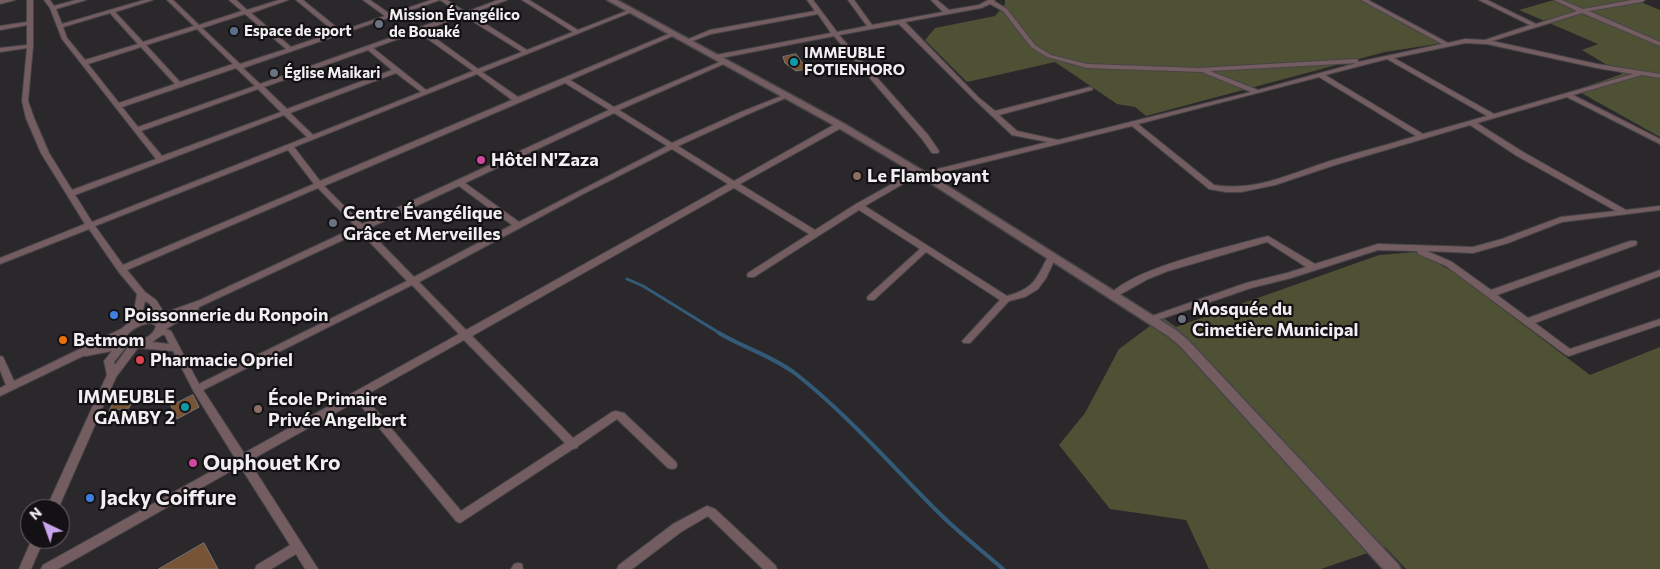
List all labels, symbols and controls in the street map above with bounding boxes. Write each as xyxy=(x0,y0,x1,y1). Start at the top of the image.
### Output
place label: Mission Évangélico de Bouaké xyxy=(389,6,520,41)
marker: Mission Évangélico de Bouaké xyxy=(373,18,385,30)
place label: Espace de sport xyxy=(244,22,352,40)
marker: Espace de sport xyxy=(228,25,240,37)
place label: IMMEUBLE FOTIENHORO xyxy=(804,44,905,79)
marker: IMMEUBLE FOTIENHORO xyxy=(788,56,800,68)
place label: Église Maikari xyxy=(284,64,380,82)
marker: Église Maikari xyxy=(268,67,280,79)
place label: Hôtel N'Zaza xyxy=(491,149,599,171)
marker: Hôtel N'Zaza xyxy=(475,154,487,166)
place label: Le Flamboyant xyxy=(867,165,989,187)
marker: Le Flamboyant xyxy=(851,170,863,182)
place label: Centre Évangélique Grâce et Merveilles xyxy=(343,202,502,244)
marker: Centre Évangélique Grâce et Merveilles xyxy=(327,217,339,229)
place label: Mosquée du Cimetière Municipal xyxy=(1192,298,1358,340)
place label: Poissonnerie du Ronpoin xyxy=(124,304,328,326)
marker: Poissonnerie du Ronpoin xyxy=(108,309,120,321)
marker: Mosquée du Cimetière Municipal xyxy=(1176,313,1188,325)
place label: Betmom xyxy=(73,329,144,351)
marker: Betmom xyxy=(57,334,69,346)
place label: Pharmacie Opriel xyxy=(150,349,293,371)
marker: Pharmacie Opriel xyxy=(134,354,146,366)
place label: IMMEUBLE GAMBY 2 xyxy=(78,386,175,428)
place label: École Primaire Privée Angelbert xyxy=(268,388,407,430)
marker: IMMEUBLE GAMBY 2 xyxy=(179,401,191,413)
marker: École Primaire Privée Angelbert xyxy=(252,403,264,415)
place label: Ouphouet Kro xyxy=(203,450,341,476)
marker: Ouphouet Kro xyxy=(187,457,199,469)
place label: Jacky Coiffure xyxy=(100,485,236,511)
marker: Jacky Coiffure xyxy=(84,492,96,504)
north arrow xyxy=(20,499,70,549)
text: N xyxy=(26,503,45,523)

